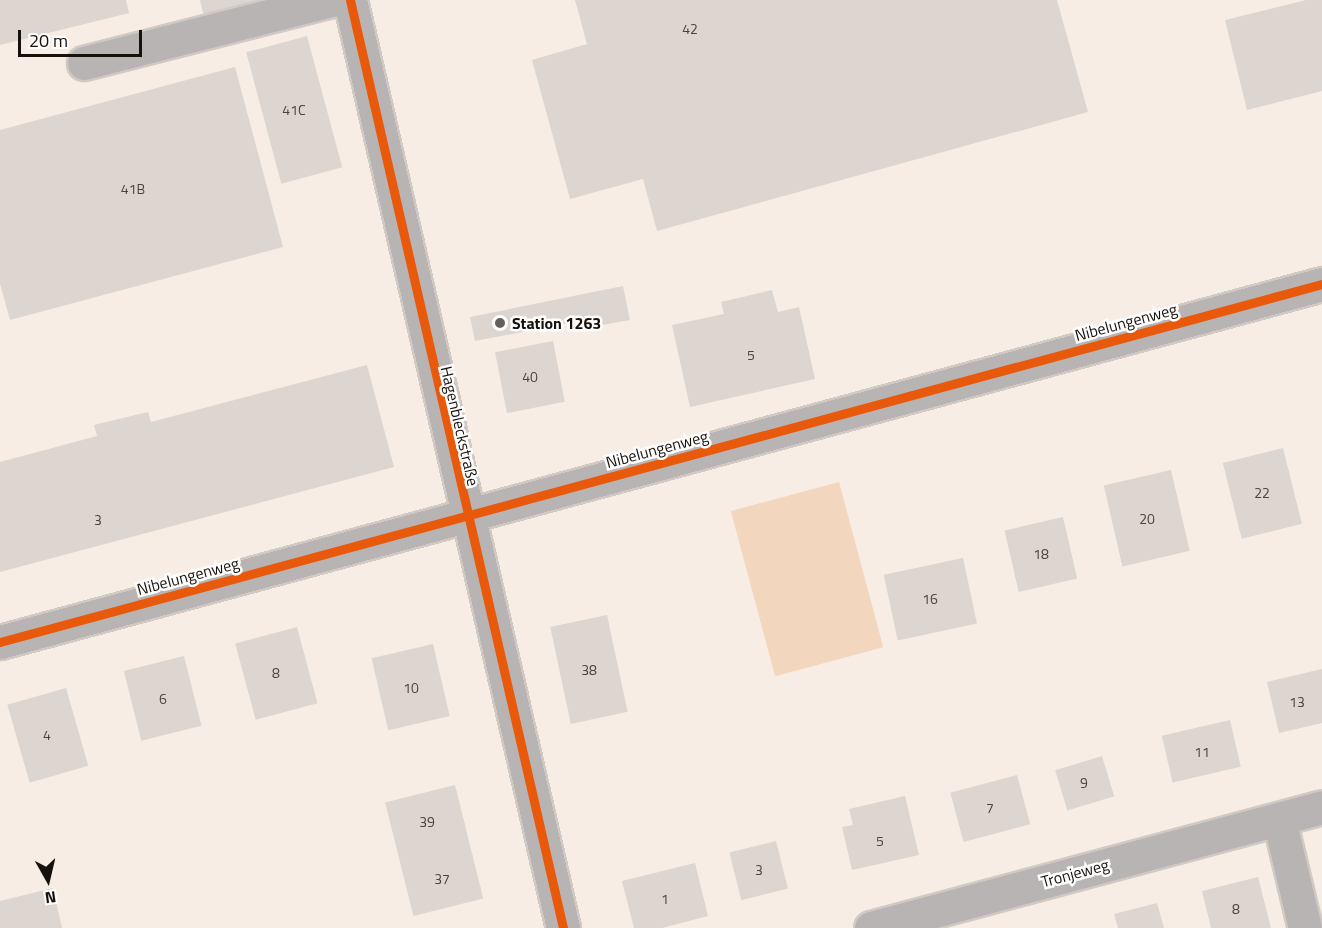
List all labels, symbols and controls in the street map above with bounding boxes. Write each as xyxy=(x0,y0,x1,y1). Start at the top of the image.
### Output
scale bar xyxy=(21,18,146,56)
house number: 42 xyxy=(682,21,698,37)
text: 20 m xyxy=(29,27,68,54)
house number: 41C xyxy=(282,102,306,118)
house number: 41B xyxy=(121,181,145,197)
street label: Nibelungenweg xyxy=(1073,299,1179,345)
place label: Station 1263 xyxy=(512,313,601,333)
marker: Station 1263 xyxy=(493,316,507,330)
house number: 5 xyxy=(747,347,755,363)
street label: Hagenbleckstraße xyxy=(437,364,483,488)
house number: 40 xyxy=(522,369,538,385)
street label: Nibelungenweg xyxy=(604,426,710,472)
house number: 22 xyxy=(1254,485,1270,501)
house number: 20 xyxy=(1139,511,1155,527)
house number: 3 xyxy=(94,512,102,528)
house number: 18 xyxy=(1033,546,1049,562)
street label: Nibelungenweg xyxy=(135,553,241,599)
house number: 16 xyxy=(922,591,938,607)
house number: 38 xyxy=(581,662,597,678)
house number: 8 xyxy=(272,665,280,681)
house number: 10 xyxy=(403,680,419,696)
house number: 6 xyxy=(159,691,167,707)
house number: 13 xyxy=(1289,694,1305,710)
house number: 4 xyxy=(43,727,51,743)
house number: 11 xyxy=(1194,744,1210,760)
house number: 9 xyxy=(1080,775,1088,791)
house number: 7 xyxy=(986,800,994,816)
house number: 39 xyxy=(419,814,435,830)
house number: 5 xyxy=(876,833,884,849)
north arrow xyxy=(18,850,78,910)
street label: Tronjeweg xyxy=(1039,855,1111,891)
house number: 3 xyxy=(755,862,763,878)
house number: 37 xyxy=(434,871,450,887)
text: N xyxy=(43,885,58,910)
house number: 1 xyxy=(661,891,669,907)
house number: 8 xyxy=(1232,901,1240,917)

